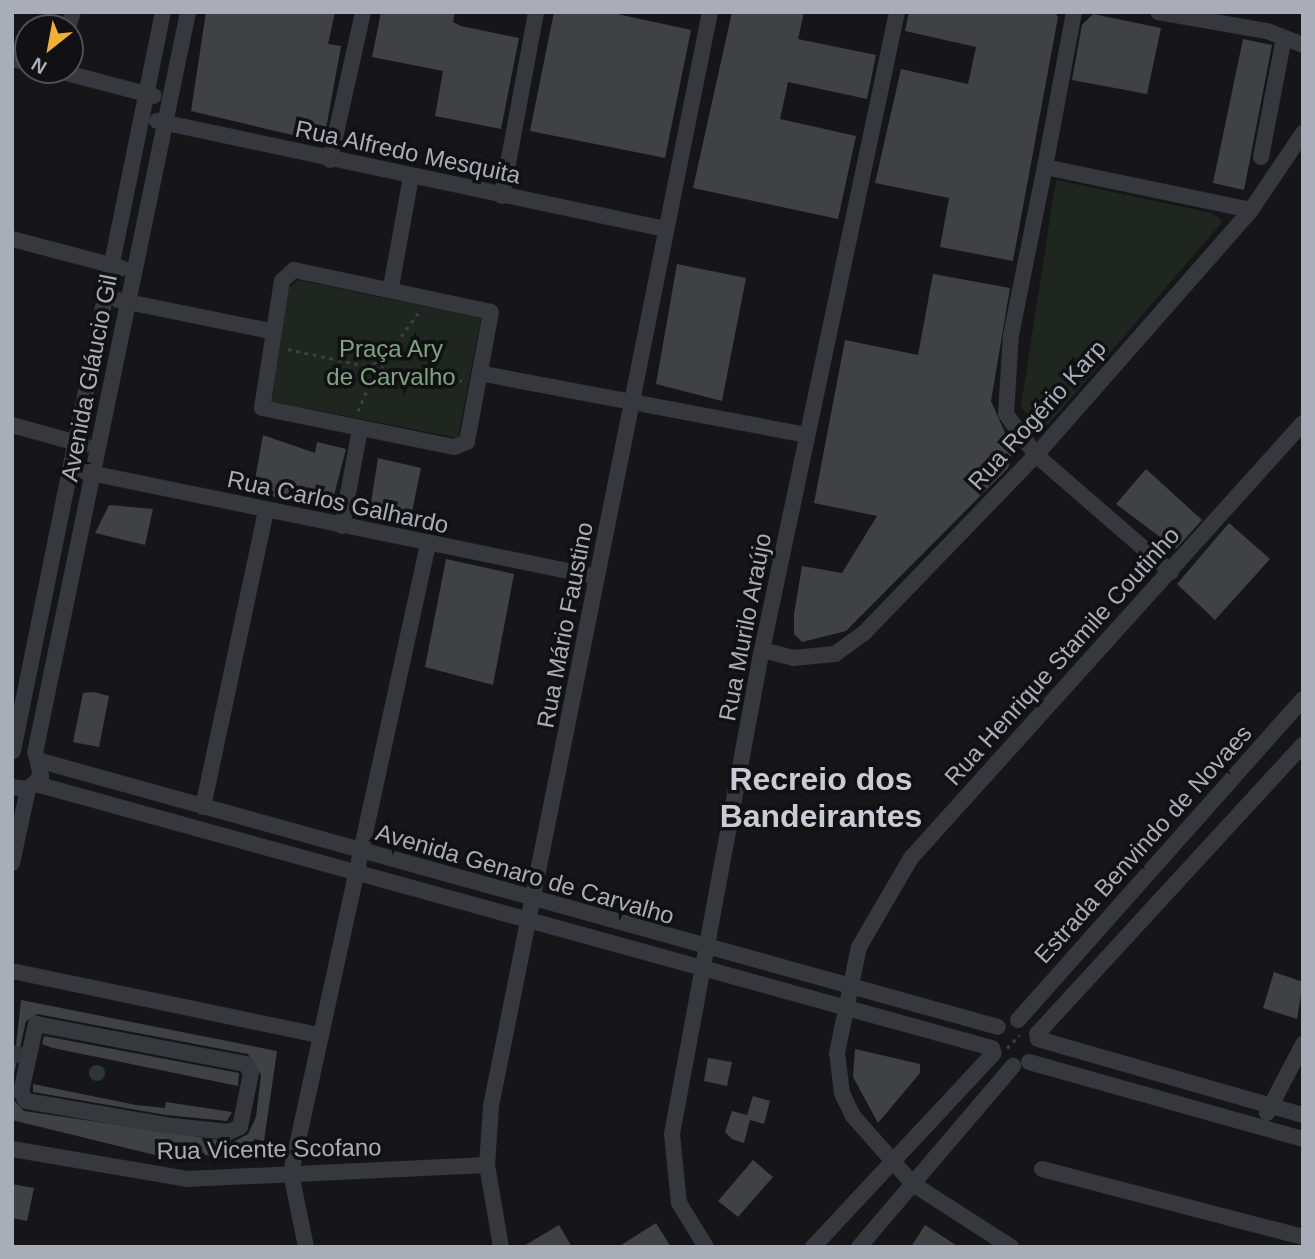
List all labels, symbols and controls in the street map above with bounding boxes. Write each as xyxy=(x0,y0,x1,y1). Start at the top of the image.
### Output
north arrow xyxy=(14,14,84,84)
text: N xyxy=(28,53,50,78)
street label: Rua Alfredo Mesquita xyxy=(292,114,524,190)
street label: Avenida Gláucio Gil xyxy=(55,272,123,484)
street label: Rua Rogério Karp xyxy=(962,334,1112,496)
park label: Praça Ary de Carvalho xyxy=(326,335,456,391)
street label: Rua Carlos Galhardo xyxy=(225,464,451,540)
street label: Rua Mário Faustino xyxy=(531,519,599,731)
street label: Rua Henrique Stamile Coutinho xyxy=(938,521,1186,791)
street label: Rua Murilo Araújo xyxy=(713,530,777,724)
street label: Estrada Benvindo de Novaes xyxy=(1028,719,1258,969)
district label: Recreio dos Bandeirantes xyxy=(720,761,922,836)
street label: Avenida Genaro de Carvalho xyxy=(372,818,678,930)
street label: Rua Vicente Scofano xyxy=(156,1133,382,1165)

